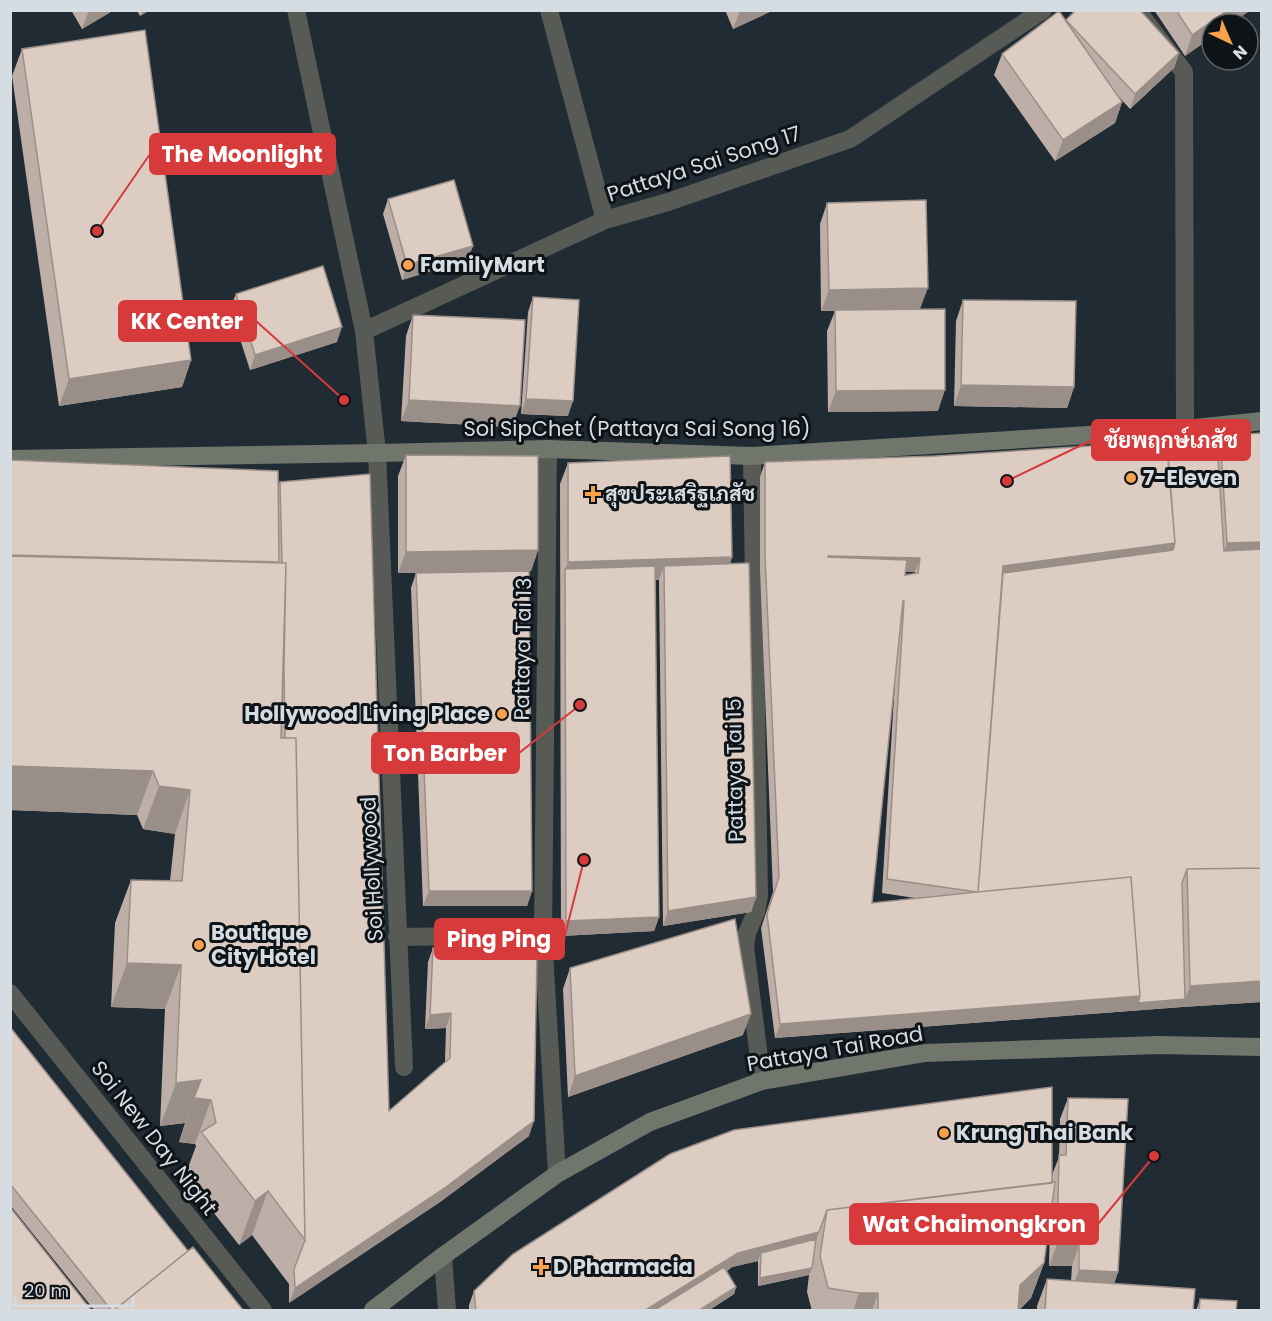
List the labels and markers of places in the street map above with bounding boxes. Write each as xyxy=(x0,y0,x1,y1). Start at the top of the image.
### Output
callout: The Moonlight xyxy=(150,134,335,174)
place label: FamilyMart xyxy=(420,250,545,279)
marker: FamilyMart xyxy=(401,258,415,272)
callout: KK Center xyxy=(119,301,256,341)
callout: ชัยพฤกษ์เภสัช xyxy=(1092,420,1250,460)
place label: 7-Eleven xyxy=(1143,463,1237,492)
marker: 7-Eleven xyxy=(1124,471,1138,485)
place label: สุขประเสริฐเภสัช xyxy=(605,479,755,509)
marker: สุขประเสริฐเภสัช xyxy=(586,487,600,501)
place label: Hollywood Living Place xyxy=(244,699,490,728)
marker: Hollywood Living Place xyxy=(495,707,509,721)
callout: Ton Barber xyxy=(372,733,519,773)
place label: Boutique City Hotel xyxy=(211,918,316,971)
callout: Ping Ping xyxy=(435,919,564,959)
marker: Boutique City Hotel xyxy=(192,938,206,952)
place label: Krung Thai Bank xyxy=(956,1118,1133,1147)
marker: Krung Thai Bank xyxy=(937,1126,951,1140)
callout: Wat Chaimongkron xyxy=(850,1204,1098,1244)
place label: D Pharmacia xyxy=(553,1252,693,1281)
marker: D Pharmacia xyxy=(534,1260,548,1274)

